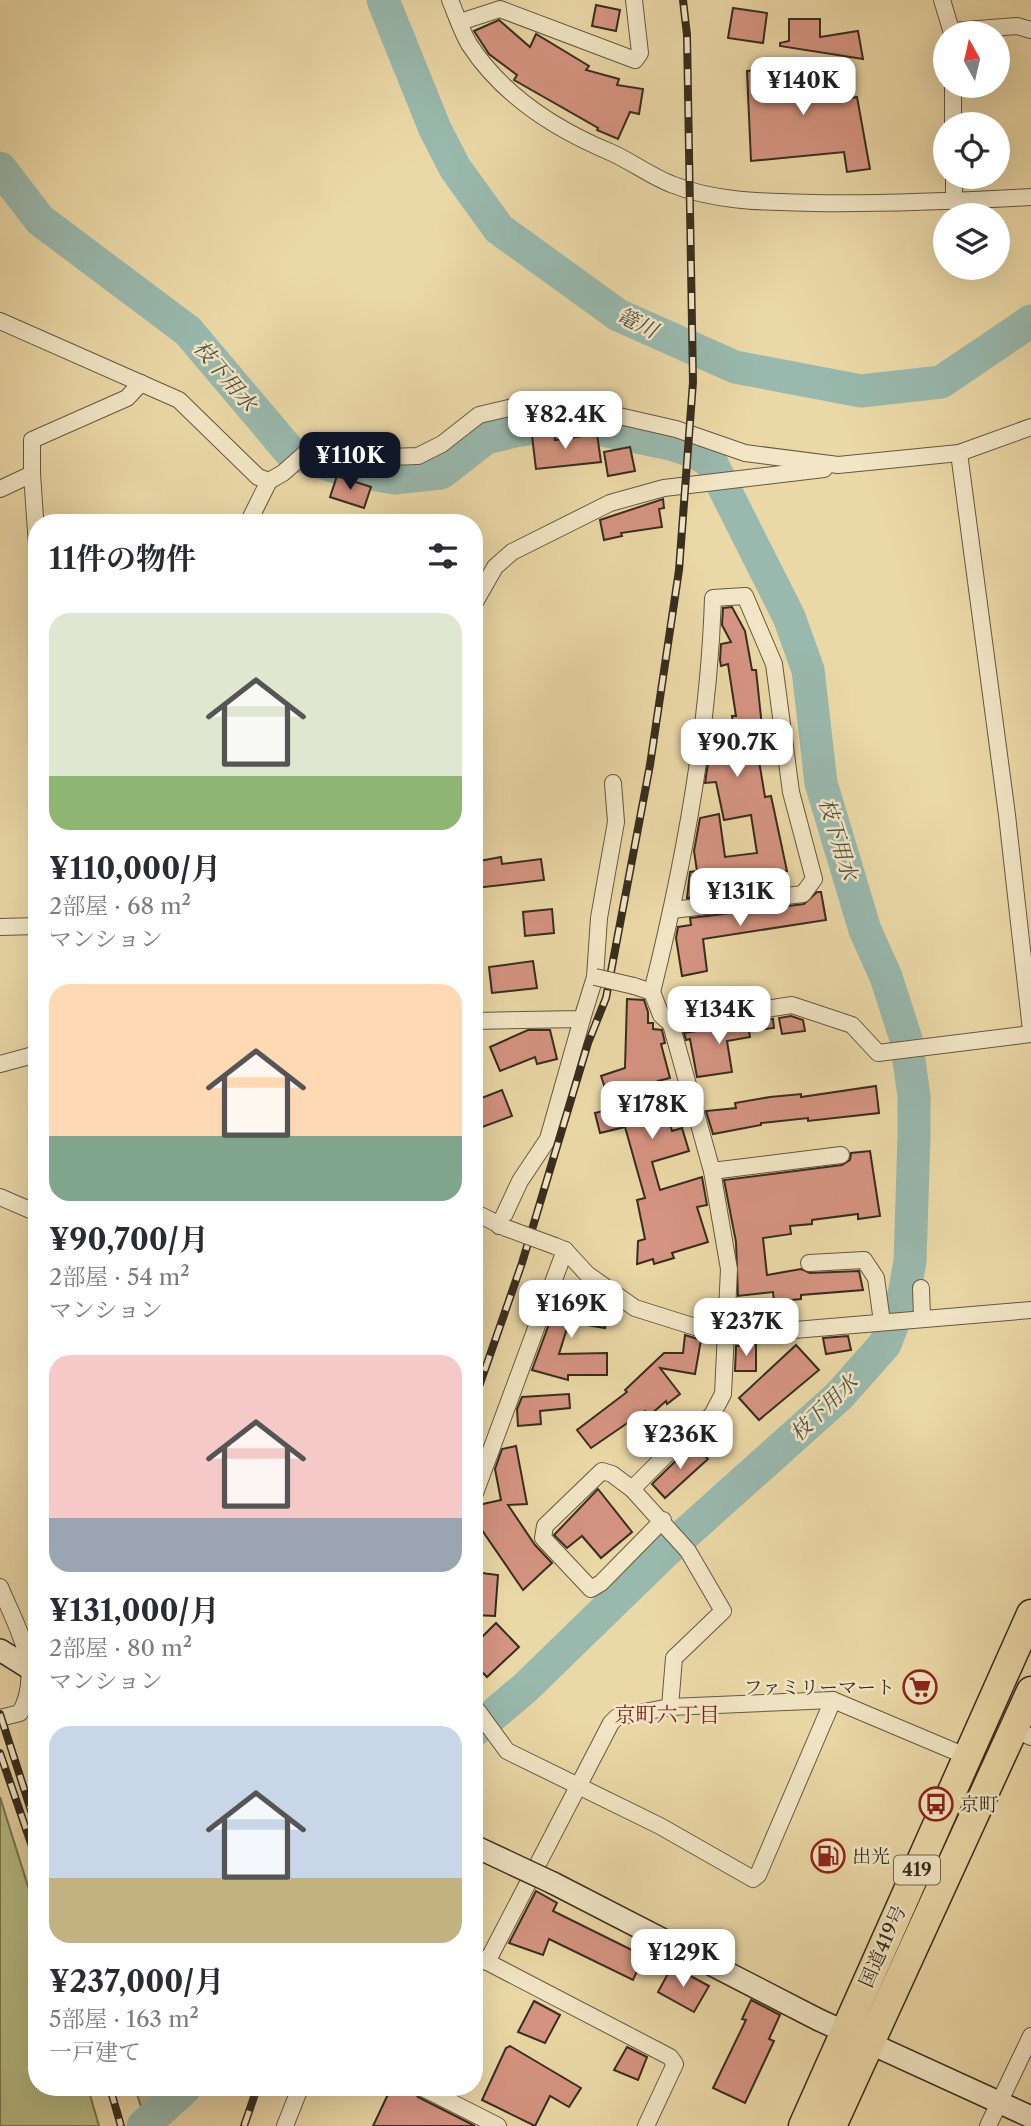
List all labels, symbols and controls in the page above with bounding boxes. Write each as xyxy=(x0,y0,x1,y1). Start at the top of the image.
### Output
north arrow xyxy=(933,21,1010,98)
map controls xyxy=(933,21,1010,280)
pin: ¥140K xyxy=(754,58,852,117)
text: ¥140K xyxy=(767,66,839,94)
button: locate xyxy=(933,112,1010,189)
button: layers xyxy=(933,203,1010,280)
water label: 篭川 xyxy=(613,302,663,344)
water label: 枝下用水 xyxy=(189,335,263,417)
pin: ¥82.4K xyxy=(508,392,622,451)
text: ¥82.4K xyxy=(524,400,606,428)
pin: ¥110K xyxy=(301,433,399,492)
text: ¥110K xyxy=(315,441,385,469)
icon: filters xyxy=(424,537,462,575)
text: 11件の物件 xyxy=(49,540,196,577)
icon: home xyxy=(193,659,319,785)
pin: ¥90.7K xyxy=(680,720,794,779)
text: ¥90.7K xyxy=(697,728,777,756)
water label: 枝下用水 xyxy=(814,795,863,885)
text: ¥110,000/月 xyxy=(49,850,221,887)
pin: ¥131K xyxy=(691,869,789,928)
text: ¥131K xyxy=(706,877,774,905)
text: 2部屋 · 68 m² xyxy=(49,892,191,920)
text: マンション xyxy=(49,925,163,953)
pin: ¥134K xyxy=(670,986,768,1046)
text: ¥134K xyxy=(683,995,755,1023)
icon: home xyxy=(193,1030,319,1156)
pin: ¥178K xyxy=(603,1082,701,1141)
text: ¥178K xyxy=(617,1090,687,1118)
text: ¥90,700/月 xyxy=(49,1221,209,1258)
text: 2部屋 · 54 m² xyxy=(49,1263,190,1291)
pin: ¥169K xyxy=(522,1280,620,1340)
text: ¥169K xyxy=(535,1289,607,1317)
text: マンション xyxy=(49,1296,163,1324)
pin: ¥237K xyxy=(697,1298,795,1358)
text: ¥237K xyxy=(710,1307,782,1335)
water label: 枝下用水 xyxy=(785,1368,864,1446)
icon: home xyxy=(193,1401,319,1527)
pin: ¥236K xyxy=(631,1412,729,1471)
text: ¥236K xyxy=(643,1420,717,1448)
text: ¥131,000/月 xyxy=(49,1592,219,1629)
text: 2部屋 · 80 m² xyxy=(49,1634,192,1662)
text: マンション xyxy=(49,1667,163,1695)
supermarket icon: ファミリーマート xyxy=(901,1668,939,1706)
place label: ファミリーマート xyxy=(743,1676,895,1699)
district label: 京町六丁目 xyxy=(615,1702,720,1727)
icon: home xyxy=(193,1772,319,1898)
bus stop icon: 京町 xyxy=(917,1785,955,1823)
place label: 京町 xyxy=(960,1793,998,1816)
fuel station icon: 出光 xyxy=(809,1837,847,1875)
place label: 出光 xyxy=(852,1845,890,1868)
road number: 419 xyxy=(894,1856,940,1884)
street label: 国道419号 xyxy=(854,1902,911,1991)
pin: ¥129K xyxy=(634,1930,732,1989)
text: ¥129K xyxy=(647,1938,719,1966)
text: ¥237,000/月 xyxy=(49,1963,224,2000)
text: 5部屋 · 163 m² xyxy=(49,2005,199,2033)
text: 一戸建て xyxy=(49,2038,141,2066)

